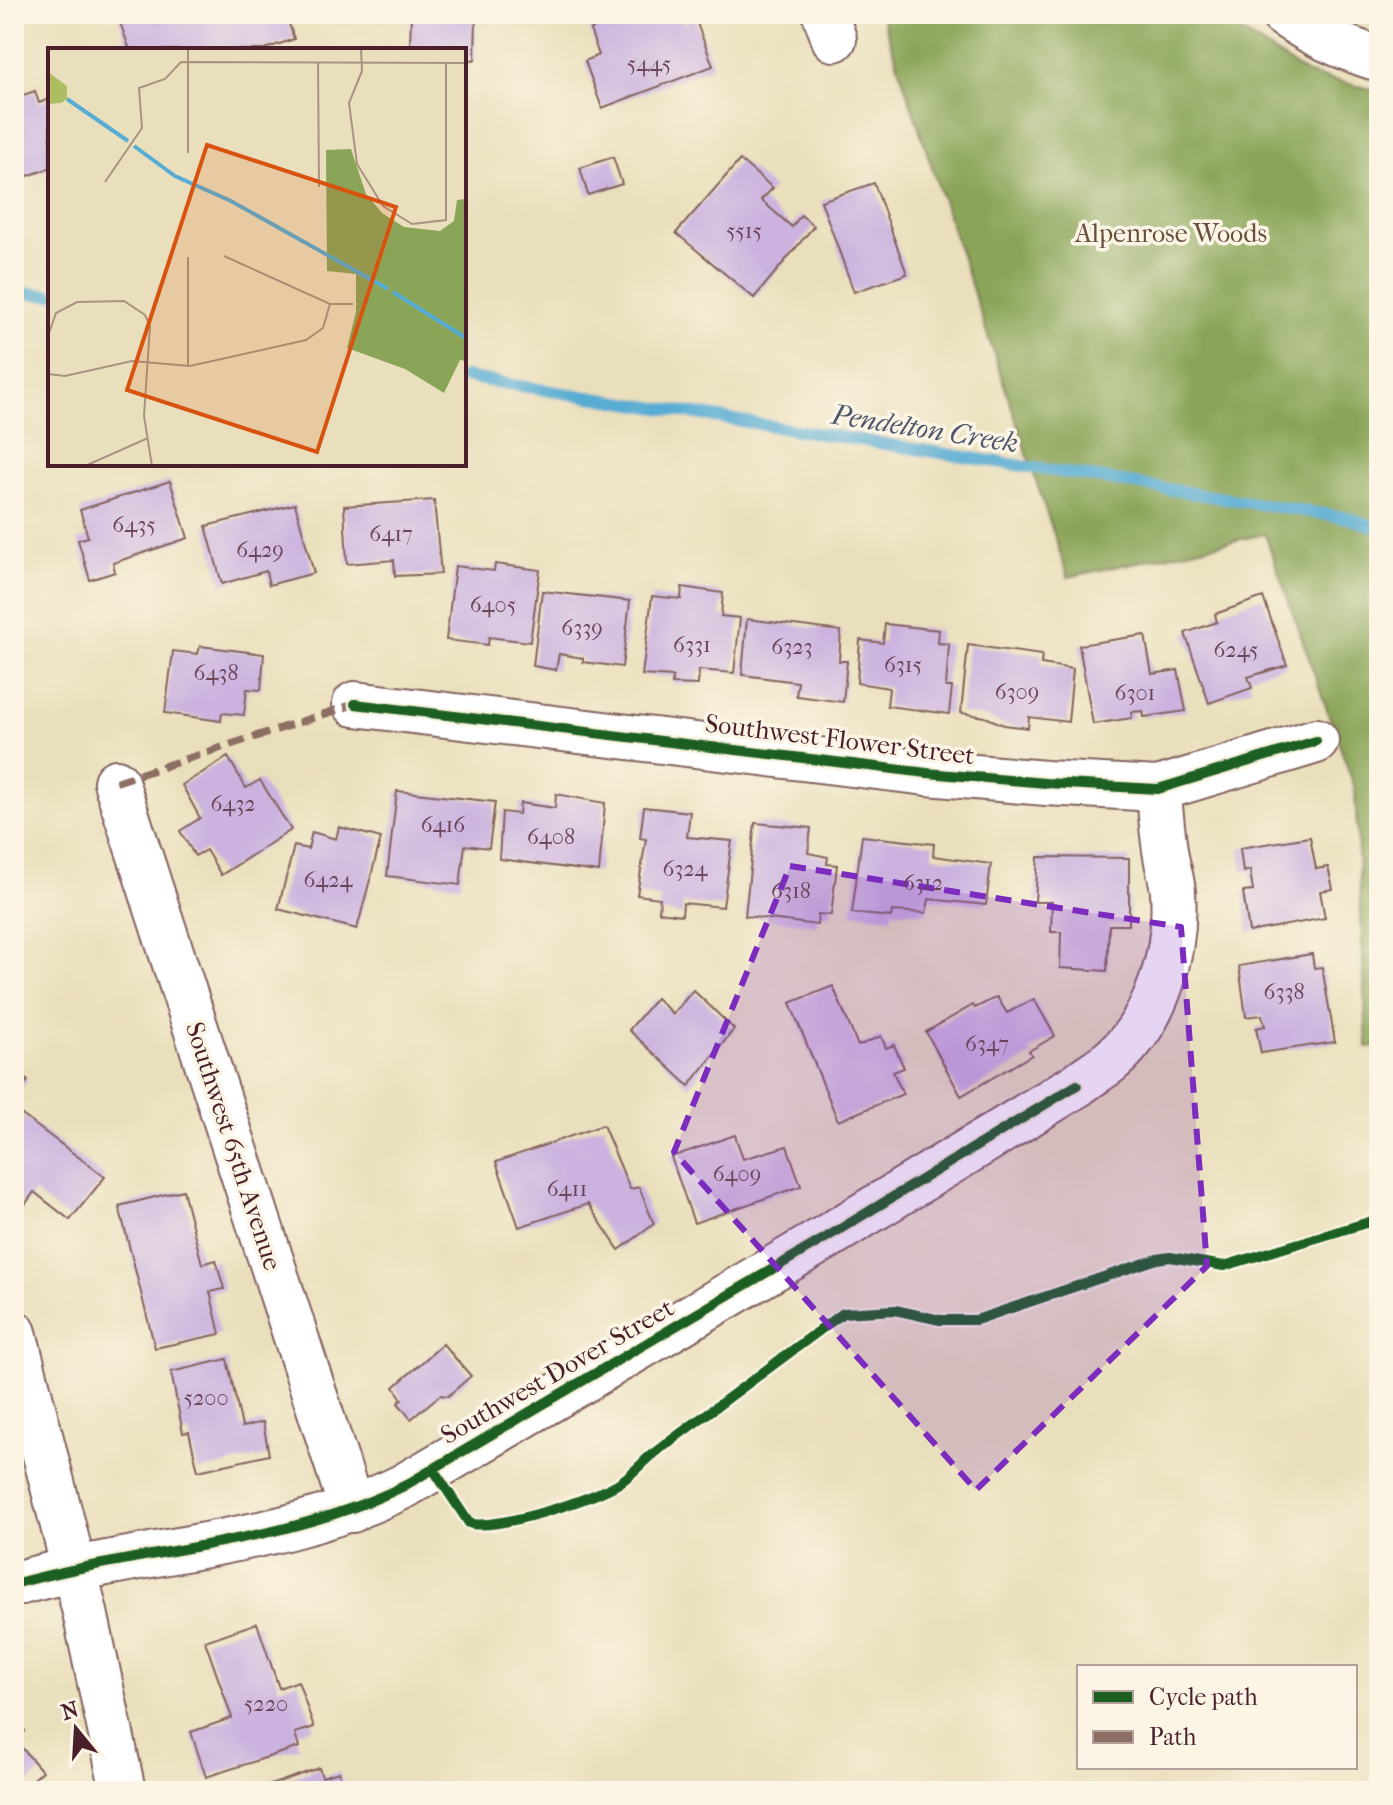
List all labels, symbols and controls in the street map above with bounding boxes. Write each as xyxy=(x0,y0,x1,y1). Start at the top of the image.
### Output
inset map xyxy=(48,48,466,466)
house number: 5445 xyxy=(627,51,671,77)
house number: 5515 xyxy=(726,218,762,244)
park label: Alpenrose Woods xyxy=(1074,218,1267,249)
water label: Pendelton Creek xyxy=(827,397,1021,460)
house number: 6435 xyxy=(112,512,156,538)
house number: 6417 xyxy=(369,521,413,547)
house number: 6429 xyxy=(236,537,284,563)
house number: 6405 xyxy=(470,592,516,618)
house number: 6339 xyxy=(561,615,603,641)
house number: 6331 xyxy=(673,632,711,658)
house number: 6323 xyxy=(771,634,813,660)
house number: 6245 xyxy=(1213,637,1259,663)
house number: 6315 xyxy=(884,652,922,678)
house number: 6438 xyxy=(194,660,238,686)
house number: 6309 xyxy=(995,679,1039,705)
house number: 6301 xyxy=(1115,680,1155,706)
street label: Southwest Flower Street xyxy=(703,708,977,771)
house number: 6432 xyxy=(210,791,256,817)
house number: 6416 xyxy=(421,812,465,838)
house number: 6408 xyxy=(527,824,575,850)
house number: 6324 xyxy=(662,856,709,882)
house number: 6424 xyxy=(303,867,354,893)
house number: 6312 xyxy=(903,870,943,896)
house number: 6318 xyxy=(771,878,811,904)
house number: 6338 xyxy=(1263,979,1305,1005)
street label: Southwest 65th Avenue xyxy=(179,1018,288,1274)
house number: 6347 xyxy=(965,1031,1009,1057)
house number: 6409 xyxy=(713,1161,761,1187)
house number: 6411 xyxy=(547,1176,587,1202)
street label: Southwest Dover Street xyxy=(435,1292,680,1451)
house number: 5200 xyxy=(183,1385,229,1411)
legend xyxy=(1077,1665,1357,1769)
text: Cycle path xyxy=(1149,1683,1258,1711)
north arrow xyxy=(36,1689,116,1769)
house number: 5220 xyxy=(244,1691,288,1717)
text: N xyxy=(58,1696,82,1726)
text: Path xyxy=(1149,1723,1197,1751)

